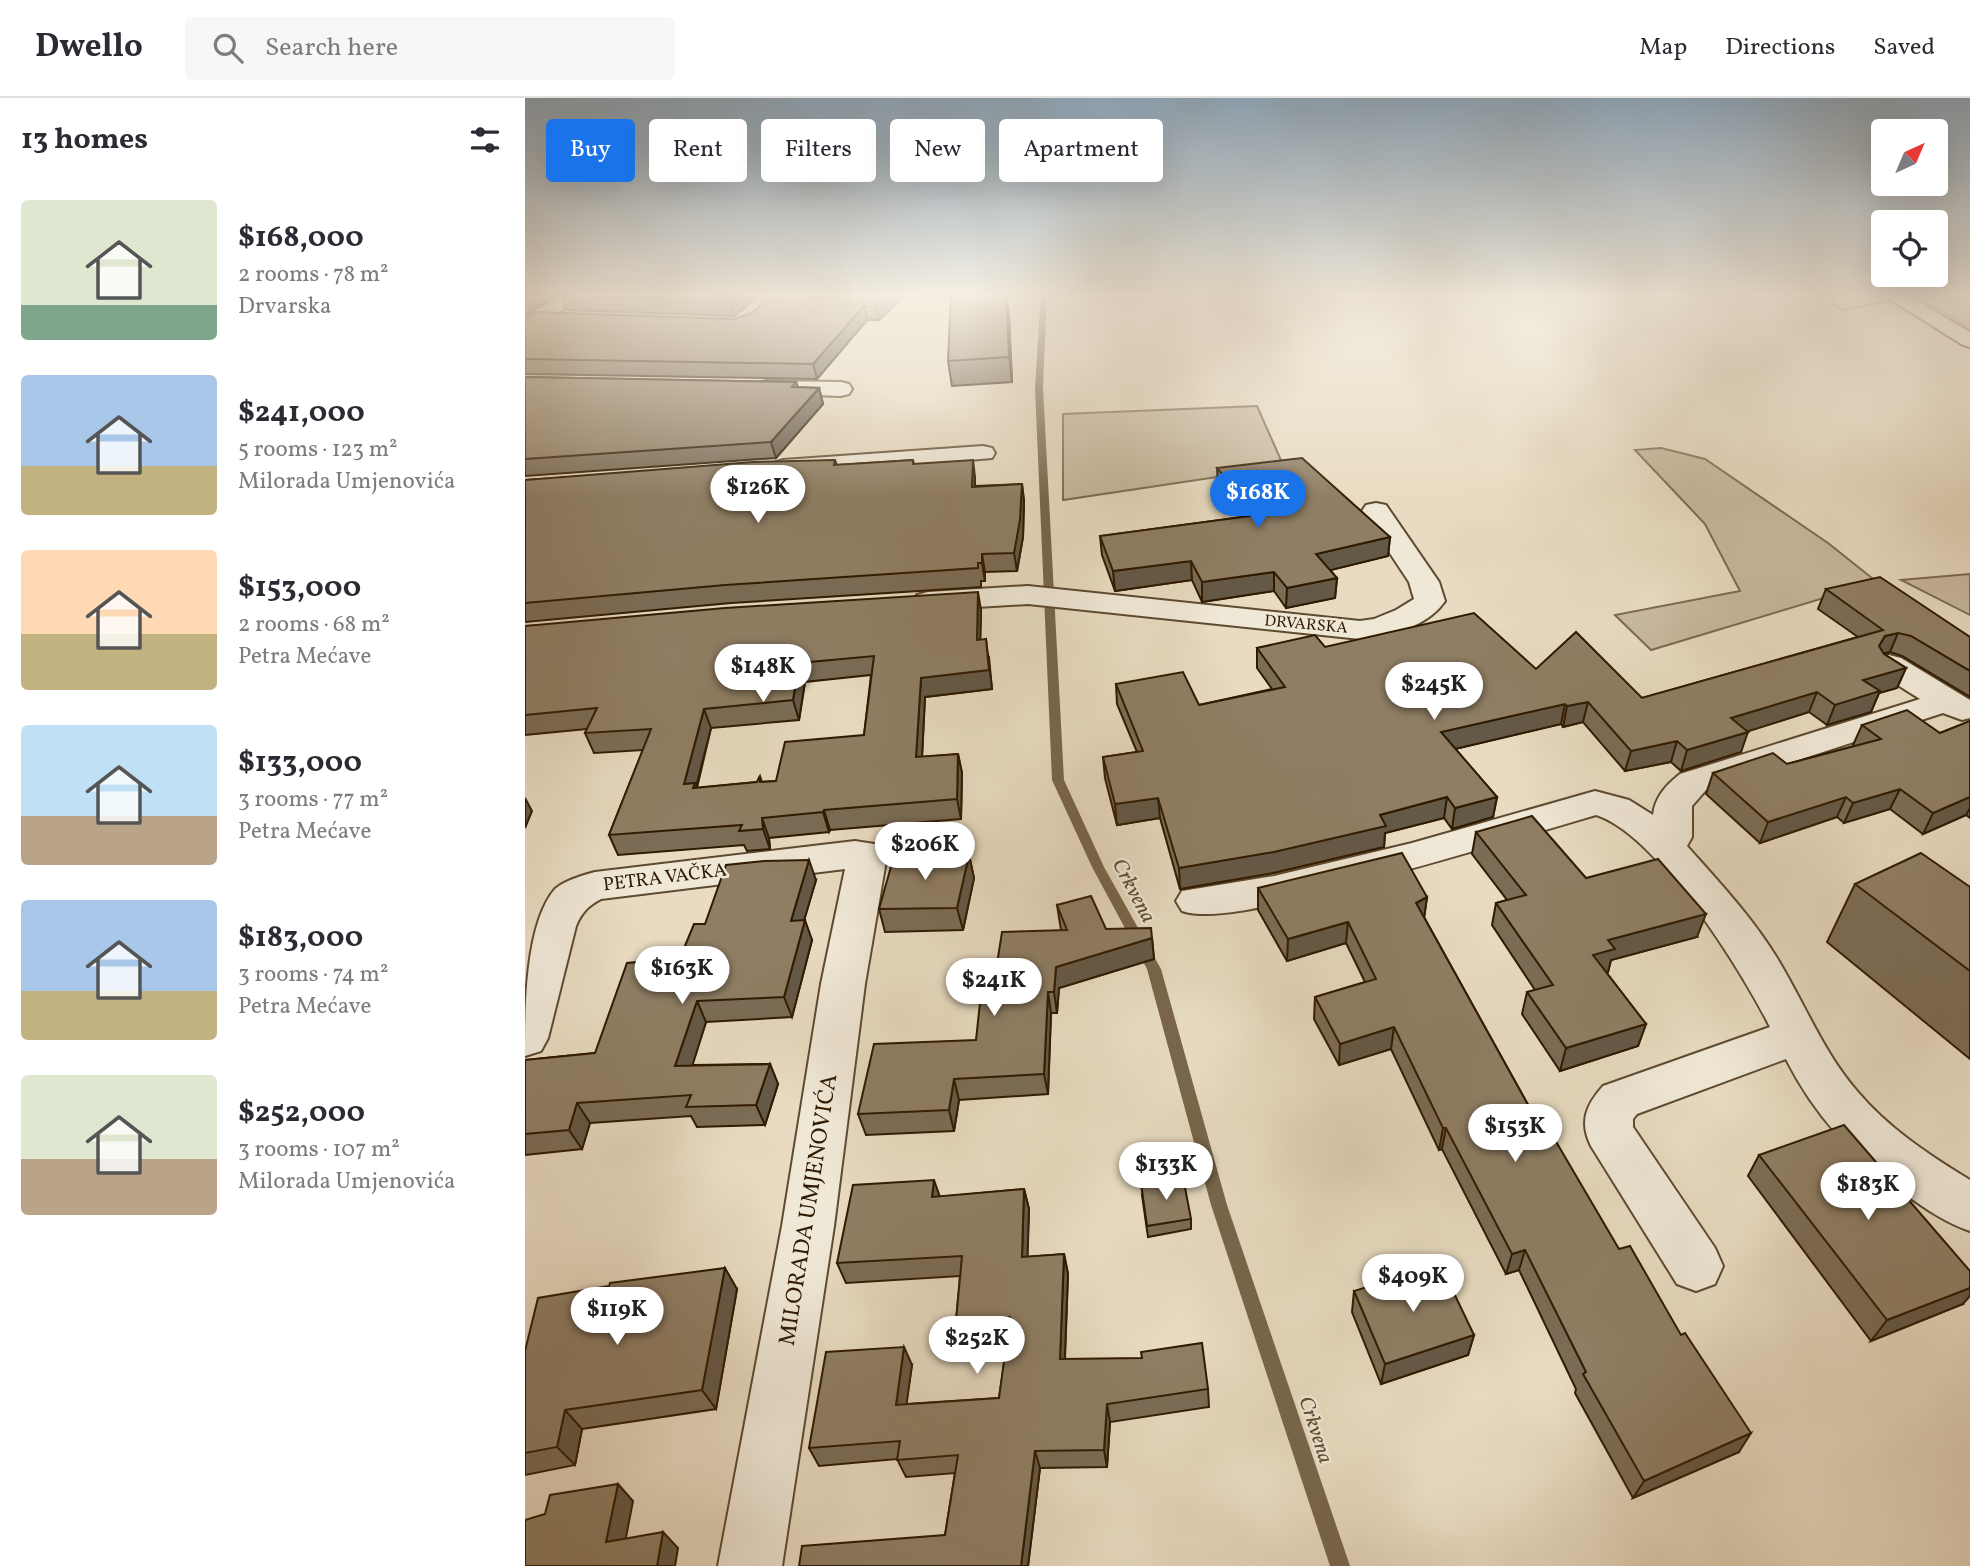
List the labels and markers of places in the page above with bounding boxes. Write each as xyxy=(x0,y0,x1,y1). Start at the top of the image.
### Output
pin: $126K xyxy=(709,466,807,525)
pin: $168K xyxy=(1209,470,1307,530)
pin: $148K xyxy=(714,644,812,704)
pin: $245K xyxy=(1385,662,1483,722)
pin: $206K xyxy=(876,822,974,882)
pin: $163K xyxy=(633,946,731,1006)
pin: $241K xyxy=(945,958,1043,1018)
pin: $153K xyxy=(1466,1104,1564,1164)
pin: $133K xyxy=(1117,1142,1215,1202)
pin: $183K xyxy=(1819,1162,1917,1222)
pin: $409K xyxy=(1364,1254,1462,1314)
pin: $119K xyxy=(568,1288,666,1347)
pin: $252K xyxy=(928,1316,1026,1376)

